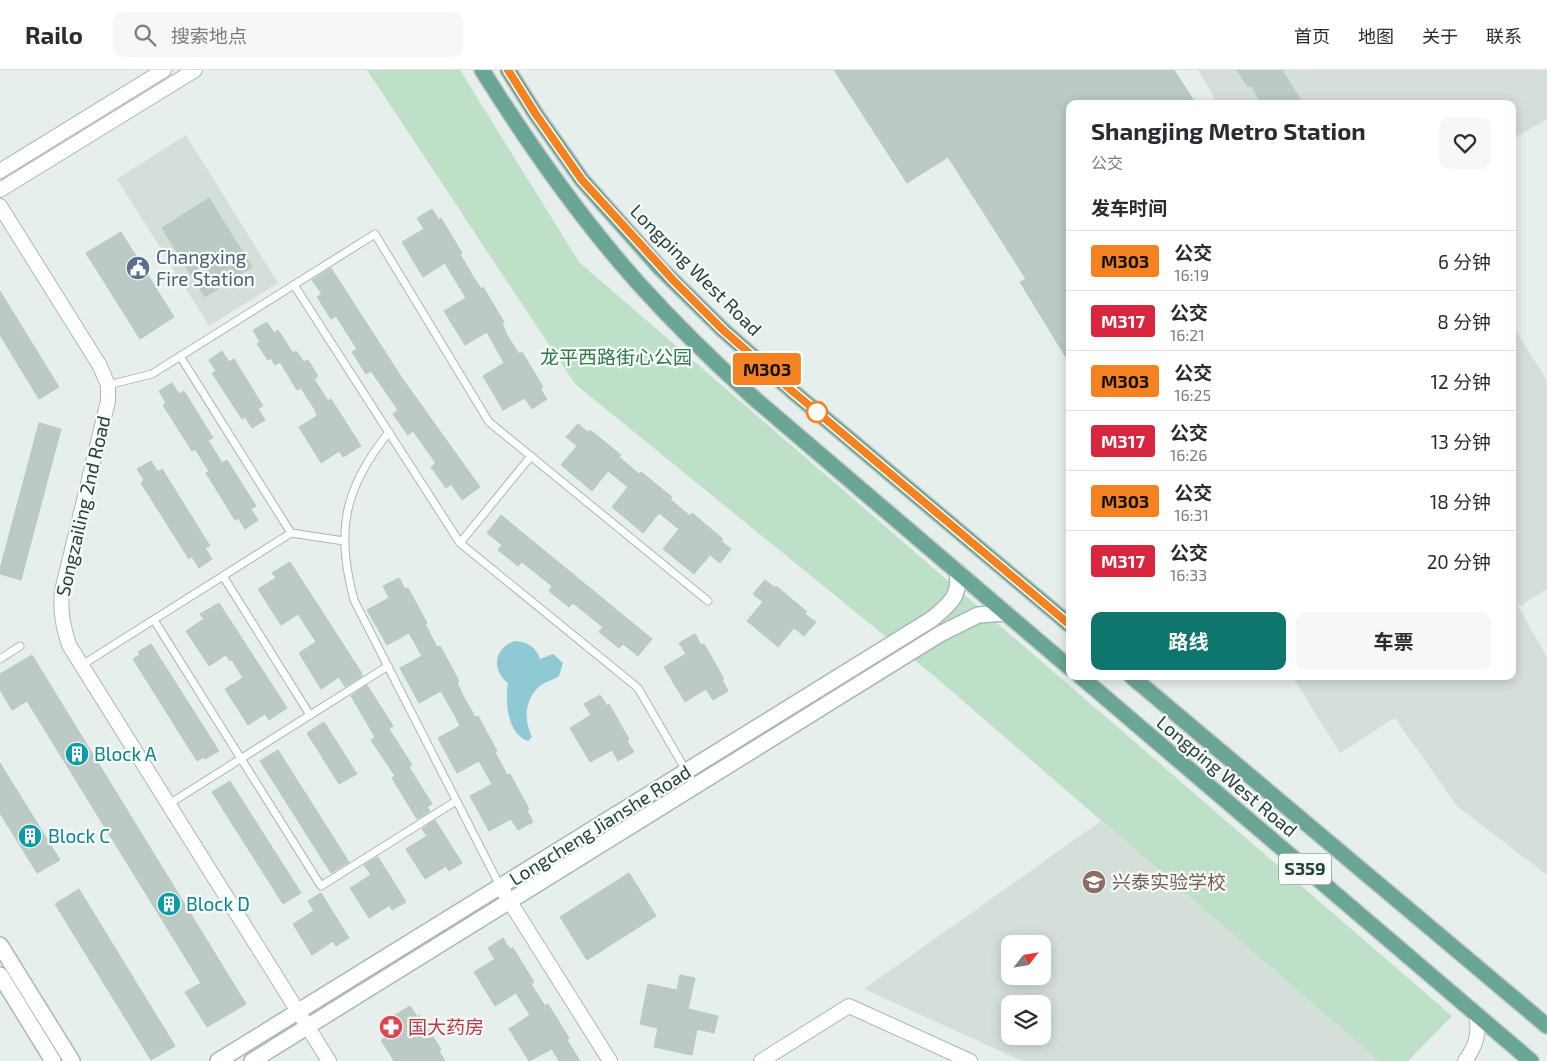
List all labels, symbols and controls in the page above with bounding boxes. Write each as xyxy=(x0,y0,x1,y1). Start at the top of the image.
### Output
search box xyxy=(113,12,463,57)
text: Railo xyxy=(25,20,83,49)
icon: search xyxy=(131,21,159,49)
text: 搜索地点 xyxy=(171,24,247,47)
text: 首页 xyxy=(1294,25,1330,47)
text: 地图 xyxy=(1358,25,1394,47)
text: 关于 xyxy=(1422,25,1458,47)
text: 联系 xyxy=(1486,25,1522,47)
text: Shangjing Metro Station xyxy=(1091,116,1366,145)
button: heart xyxy=(1439,117,1491,169)
text: 公交 xyxy=(1091,153,1123,172)
text: 发车时间 xyxy=(1091,196,1167,219)
street label: Longping West Road xyxy=(626,199,767,340)
text: 公交 xyxy=(1174,241,1212,264)
place label: Changxing Fire Station xyxy=(156,245,255,290)
text: M303 xyxy=(1101,250,1149,272)
text: 6 分钟 xyxy=(1438,250,1491,273)
public building icon: Changxing Fire Station xyxy=(125,255,151,281)
text: 16:19 xyxy=(1174,265,1209,284)
text: 公交 xyxy=(1170,301,1208,324)
text: M317 xyxy=(1101,310,1145,332)
text: 8 分钟 xyxy=(1437,310,1491,333)
text: 16:21 xyxy=(1170,325,1205,344)
park label: 龙平西路街心公园 xyxy=(540,345,692,368)
line badge: M303 xyxy=(732,353,802,385)
text: M303 xyxy=(743,358,791,380)
text: 公交 xyxy=(1174,361,1212,384)
text: M303 xyxy=(1101,370,1149,392)
text: 12 分钟 xyxy=(1431,370,1491,393)
text: 16:25 xyxy=(1174,385,1211,404)
unlabelled marker xyxy=(806,401,828,423)
street label: Songzailing 2nd Road xyxy=(51,413,114,598)
text: 公交 xyxy=(1170,421,1208,444)
text: M317 xyxy=(1101,430,1145,452)
text: 13 分钟 xyxy=(1431,430,1491,453)
text: 16:26 xyxy=(1170,445,1207,464)
text: 公交 xyxy=(1174,481,1212,504)
text: M303 xyxy=(1101,490,1149,512)
text: 18 分钟 xyxy=(1430,490,1491,513)
text: 16:31 xyxy=(1174,505,1209,524)
text: 公交 xyxy=(1170,541,1208,564)
text: M317 xyxy=(1101,550,1145,572)
text: 20 分钟 xyxy=(1427,550,1491,573)
text: 16:33 xyxy=(1170,565,1207,584)
button: 路线 xyxy=(1091,612,1286,670)
button: 车票 xyxy=(1296,612,1491,670)
street label: Longping West Road xyxy=(1152,710,1302,841)
building icon: Block A xyxy=(64,741,90,767)
place label: Block A xyxy=(94,742,157,765)
street label: Longcheng Jianshe Road xyxy=(505,759,695,890)
building icon: Block C xyxy=(17,823,43,849)
place label: Block C xyxy=(48,824,110,847)
road number: S359 xyxy=(1279,854,1331,884)
school or university icon: 兴泰实验学校 xyxy=(1081,869,1107,895)
place label: 兴泰实验学校 xyxy=(1112,870,1226,893)
building icon: Block D xyxy=(156,891,182,917)
place label: Block D xyxy=(186,892,250,915)
north arrow xyxy=(1001,935,1051,985)
map controls xyxy=(1001,935,1051,1045)
button: layers xyxy=(1001,995,1051,1045)
pharmacy icon: 国大药房 xyxy=(378,1014,404,1040)
place label: 国大药房 xyxy=(408,1015,484,1038)

